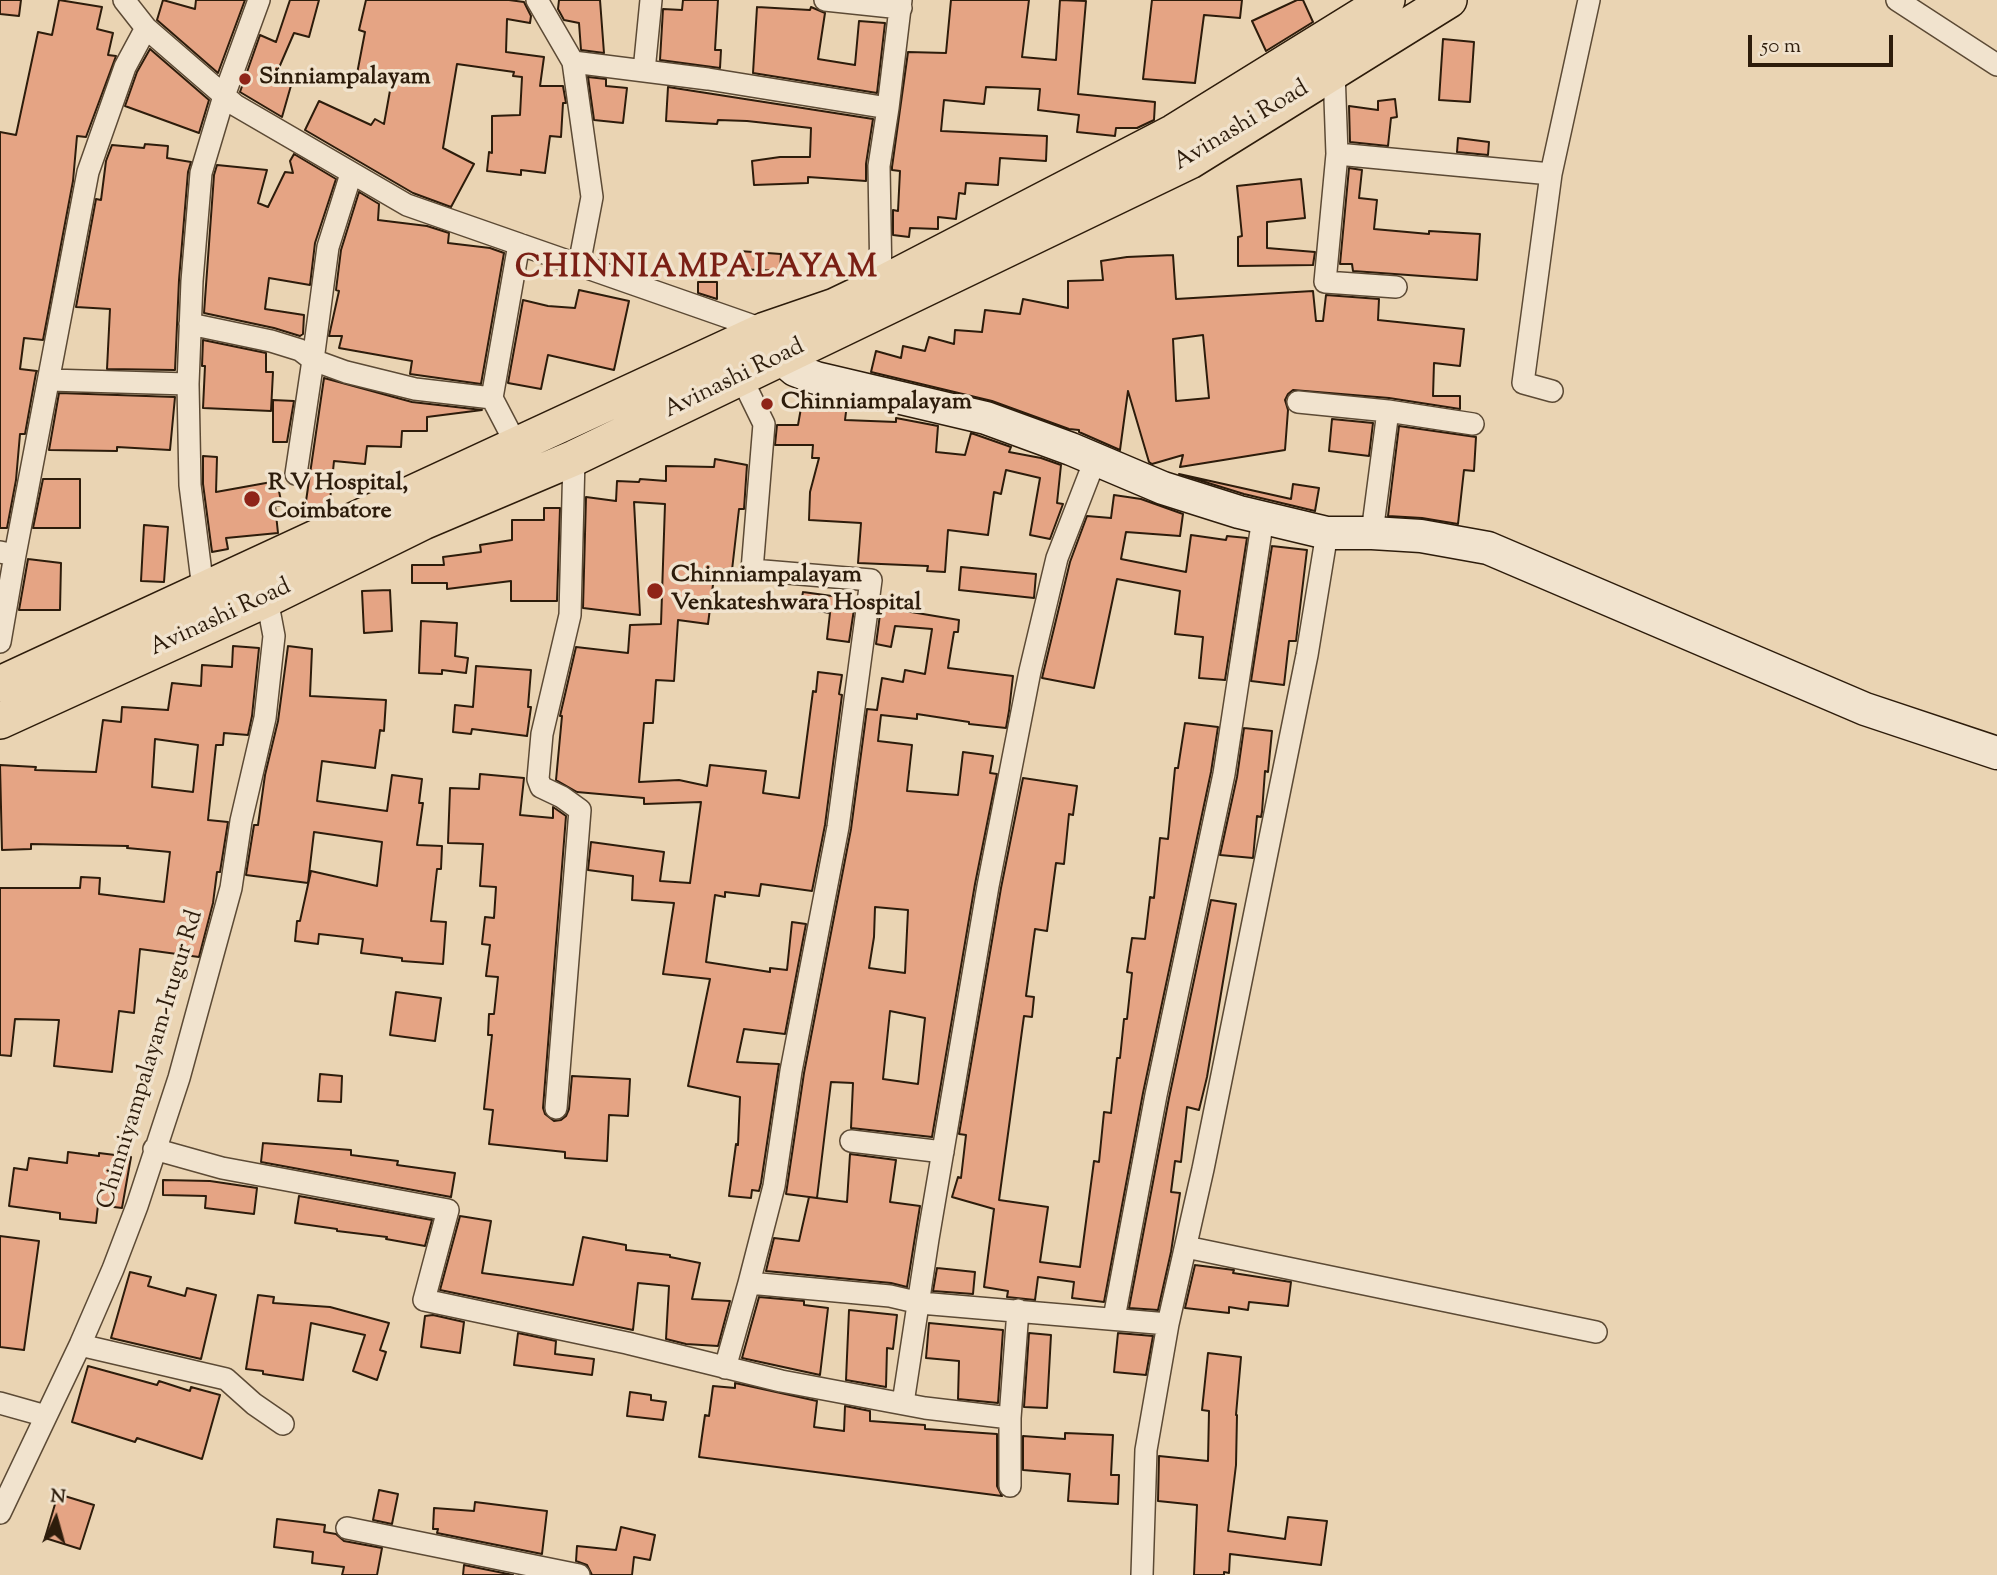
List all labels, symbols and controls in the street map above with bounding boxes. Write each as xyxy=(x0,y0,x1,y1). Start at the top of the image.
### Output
scale bar xyxy=(1752,21,1897,65)
text: 50 m xyxy=(1761,32,1801,62)
place label: Sinniampalayam xyxy=(259,65,431,93)
marker: Sinniampalayam xyxy=(237,71,253,87)
street label: Avinashi Road xyxy=(1169,75,1315,179)
district label: CHINNIAMPALAYAM xyxy=(517,252,877,290)
street label: Avinashi Road xyxy=(660,334,810,426)
place label: Chinniampalayam xyxy=(781,390,972,418)
marker: Chinniampalayam xyxy=(759,396,775,412)
place label: R V Hospital, Coimbatore xyxy=(268,471,408,527)
marker: R V Hospital, Coimbatore xyxy=(242,489,262,509)
place label: Chinniampalayam Venkateshwara Hospital xyxy=(671,563,921,619)
street label: Avinashi Road xyxy=(146,574,296,664)
marker: Chinniampalayam Venkateshwara Hospital xyxy=(645,581,665,601)
street label: Chinniyampalayam-Irugur Rd xyxy=(93,907,211,1213)
text: N xyxy=(49,1483,67,1512)
north arrow xyxy=(21,1484,91,1554)

